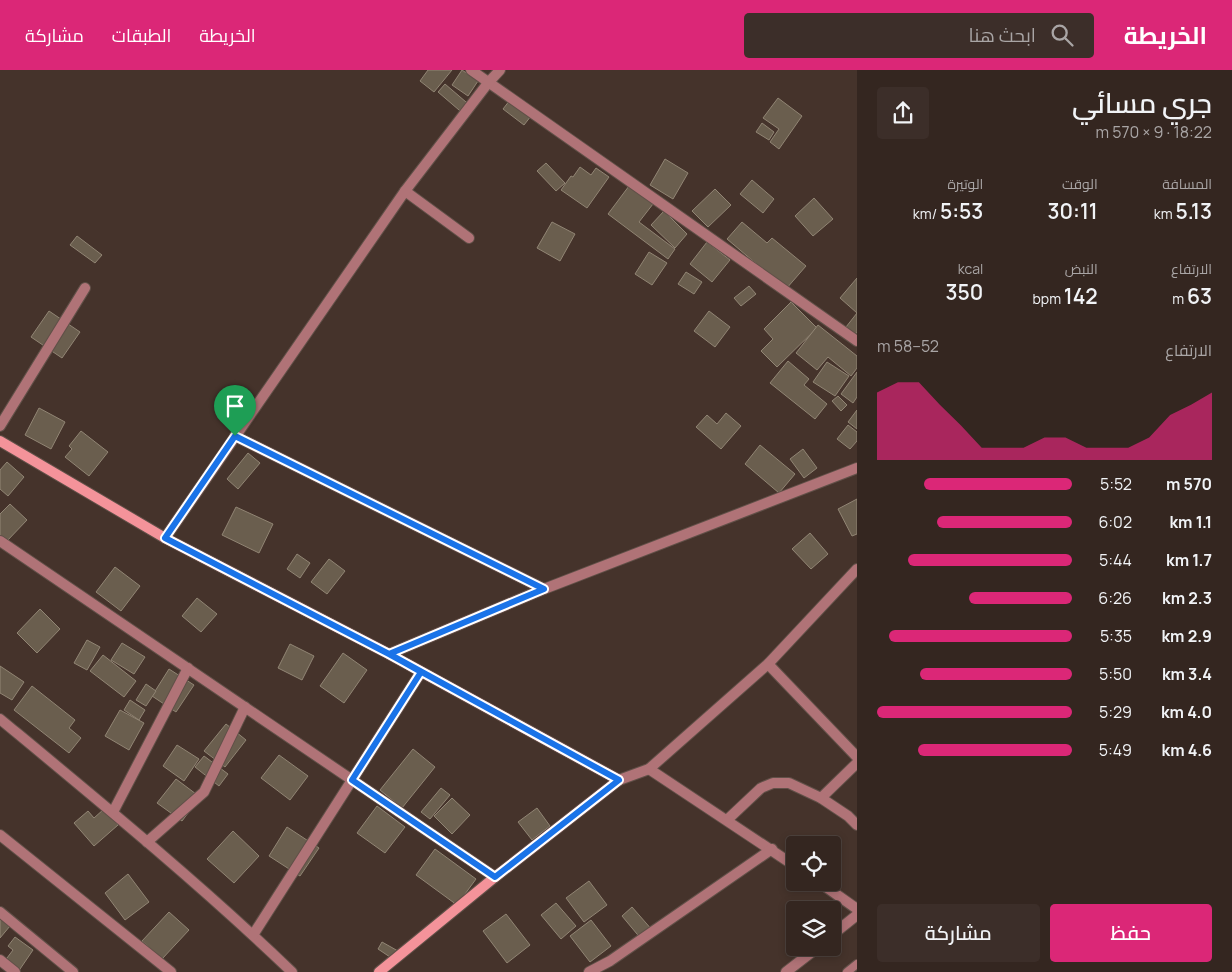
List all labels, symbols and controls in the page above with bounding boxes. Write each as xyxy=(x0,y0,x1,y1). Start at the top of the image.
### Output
search box xyxy=(744,13,1094,58)
text: الخريطة xyxy=(1124,18,1207,51)
icon: search xyxy=(1048,21,1076,49)
text: ابحث هنا xyxy=(969,22,1036,48)
text: مشاركة xyxy=(25,23,84,47)
text: الطبقات xyxy=(112,23,171,47)
text: الخريطة xyxy=(199,23,256,47)
text: جري مسائي xyxy=(1072,83,1212,121)
button: share xyxy=(877,87,929,139)
text: 18:22 · 9 × 570 m xyxy=(1095,121,1212,143)
text: الوتيرة xyxy=(947,174,983,193)
text: الوقت xyxy=(1062,174,1098,193)
text: المسافة xyxy=(1162,174,1212,193)
text: 5:53 xyxy=(940,197,983,225)
text: 30:11 xyxy=(1048,197,1098,225)
text: 5.13 xyxy=(1175,197,1212,225)
text: /km xyxy=(913,204,940,223)
text: km xyxy=(1154,204,1175,223)
text: kcal xyxy=(958,259,983,278)
text: النبض xyxy=(1065,259,1098,278)
text: الارتفاع xyxy=(1171,259,1212,278)
text: 350 xyxy=(946,278,983,306)
text: 142 xyxy=(1064,282,1098,310)
text: 63 xyxy=(1187,282,1212,310)
text: bpm xyxy=(1033,289,1064,308)
text: m xyxy=(1172,289,1187,308)
text: 52–58 m xyxy=(877,335,939,357)
text: الارتفاع xyxy=(1165,339,1212,361)
pin xyxy=(214,385,256,436)
icon: arrive xyxy=(221,392,249,420)
text: 5:52 xyxy=(1100,473,1132,495)
text: 570 m xyxy=(1166,473,1212,495)
text: 6:02 xyxy=(1098,511,1132,533)
text: 1.1 km xyxy=(1169,511,1212,533)
text: 5:44 xyxy=(1099,549,1132,571)
text: 1.7 km xyxy=(1166,549,1212,571)
text: 6:26 xyxy=(1098,587,1132,609)
text: 2.3 km xyxy=(1162,587,1212,609)
text: 5:35 xyxy=(1100,625,1132,647)
text: 2.9 km xyxy=(1161,625,1212,647)
text: 5:50 xyxy=(1099,663,1132,685)
text: 3.4 km xyxy=(1162,663,1212,685)
text: 5:29 xyxy=(1099,701,1132,723)
text: 4.0 km xyxy=(1161,701,1212,723)
text: 5:49 xyxy=(1099,739,1132,761)
text: 4.6 km xyxy=(1162,739,1212,761)
map controls xyxy=(786,836,841,956)
button: locate xyxy=(786,836,841,891)
button: layers xyxy=(786,901,841,956)
button: مشاركة xyxy=(877,904,1040,962)
button: حفظ xyxy=(1050,904,1212,962)

